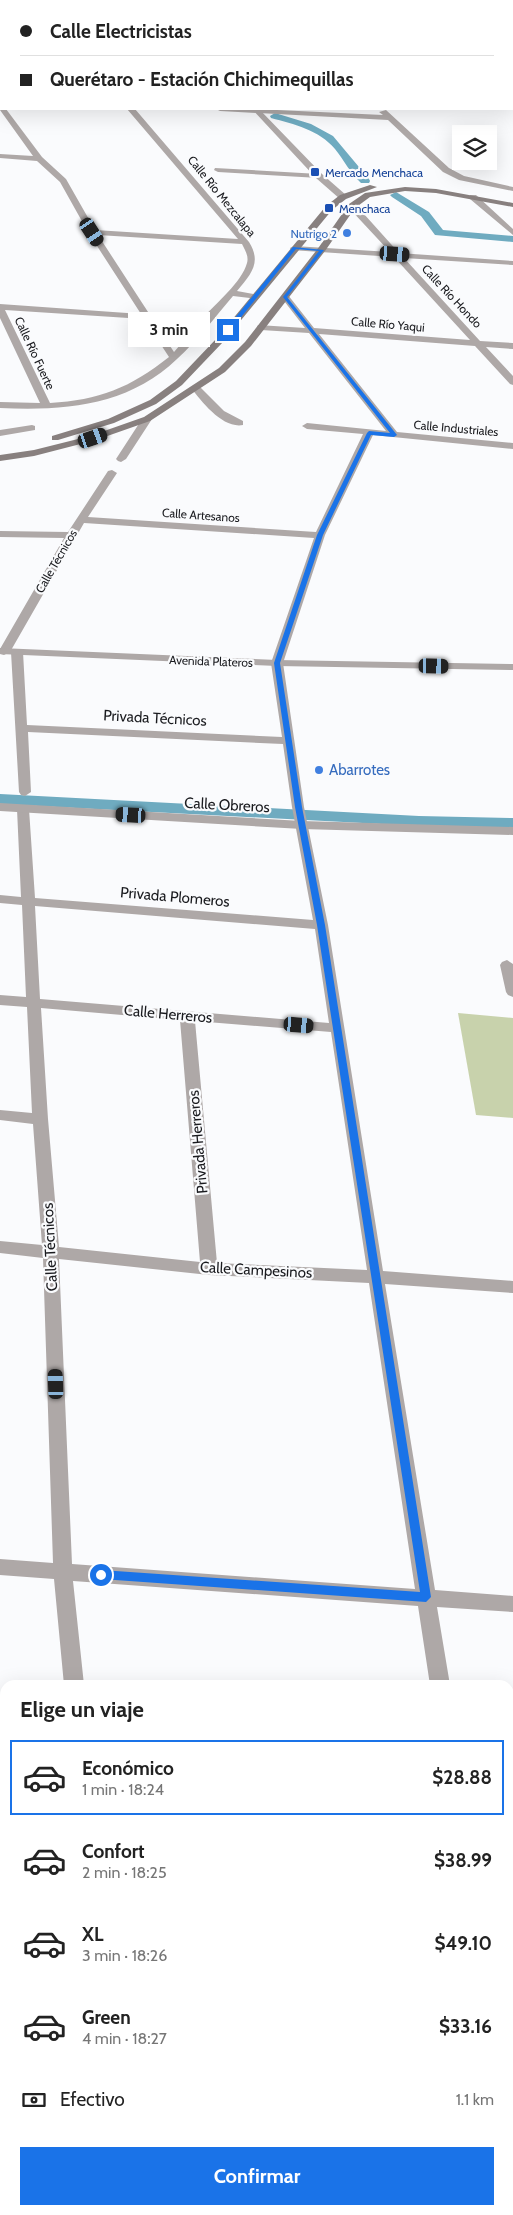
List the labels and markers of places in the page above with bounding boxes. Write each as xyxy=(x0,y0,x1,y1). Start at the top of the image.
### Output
place label: Mercado Menchaca xyxy=(325,165,423,180)
marker: Mercado Menchaca xyxy=(309,166,321,178)
place label: Menchaca xyxy=(339,201,391,216)
marker: Menchaca xyxy=(323,202,335,214)
place label: Nutrigo 2 xyxy=(290,226,337,241)
marker: Nutrigo 2 xyxy=(341,227,353,239)
place label: Abarrotes xyxy=(329,761,390,779)
marker: Abarrotes xyxy=(313,764,325,776)

